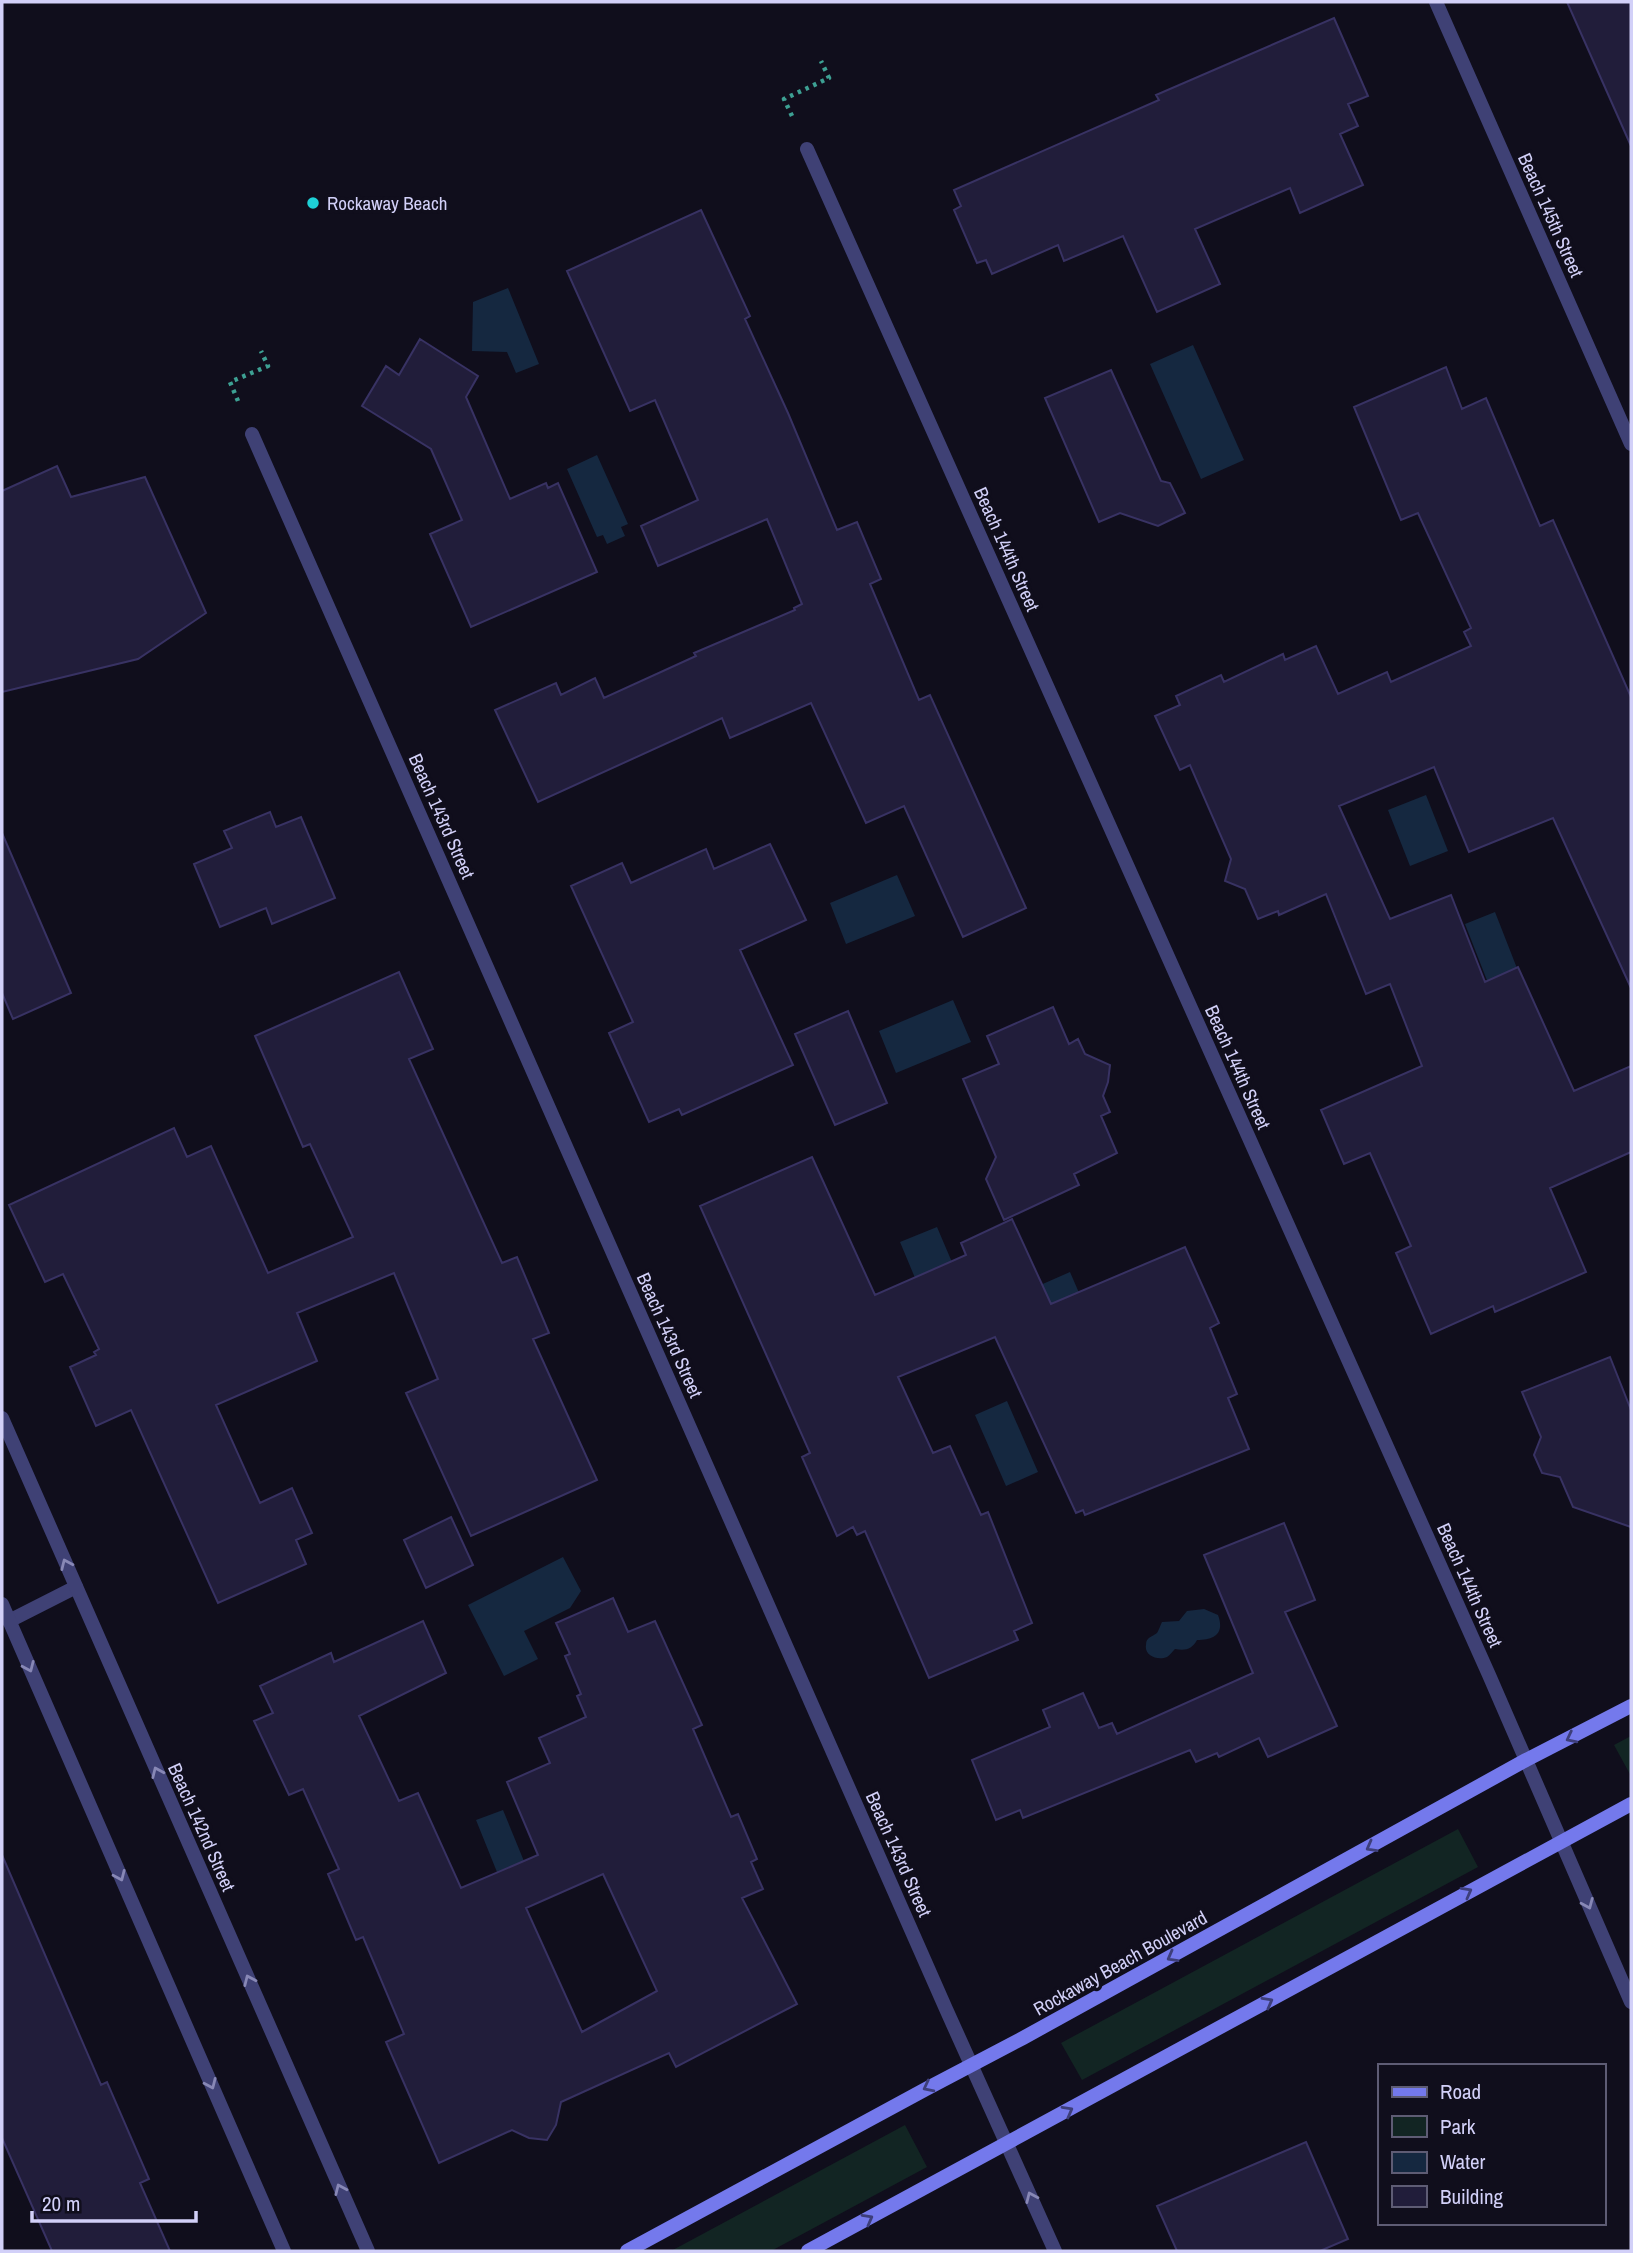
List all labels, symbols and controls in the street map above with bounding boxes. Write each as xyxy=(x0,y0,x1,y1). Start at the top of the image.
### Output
street label: Beach 145th Street xyxy=(1512,149,1590,282)
place label: Rockaway Beach xyxy=(327,190,447,216)
marker: Rockaway Beach xyxy=(305,195,321,211)
street label: Beach 144th Street xyxy=(968,483,1046,616)
street label: Beach 143rd Street xyxy=(403,749,481,883)
street label: Beach 144th Street xyxy=(1199,1001,1277,1134)
street label: Beach 143rd Street xyxy=(631,1268,709,1402)
street label: Beach 144th Street xyxy=(1431,1519,1509,1652)
one-way arrow xyxy=(60,1559,74,1571)
one-way arrow xyxy=(21,1660,35,1672)
one-way arrow xyxy=(1566,1729,1578,1743)
street label: Beach 142nd Street xyxy=(162,1759,242,1896)
one-way arrow xyxy=(152,1767,166,1779)
street label: Beach 143rd Street xyxy=(860,1787,938,1921)
one-way arrow xyxy=(1366,1839,1379,1852)
one-way arrow xyxy=(112,1868,126,1881)
one-way arrow xyxy=(1460,1887,1473,1900)
one-way arrow xyxy=(1579,1897,1593,1909)
street label: Rockaway Beach Boulevard xyxy=(1028,1904,1212,2022)
one-way arrow xyxy=(1167,1948,1179,1962)
one-way arrow xyxy=(243,1975,257,1988)
one-way arrow xyxy=(1261,1996,1273,2010)
legend xyxy=(1378,2064,1605,2225)
one-way arrow xyxy=(203,2077,217,2089)
text: Road xyxy=(1440,2077,1481,2106)
one-way arrow xyxy=(923,2079,935,2093)
one-way arrow xyxy=(1061,2106,1074,2119)
text: Park xyxy=(1440,2112,1476,2141)
text: Water xyxy=(1440,2147,1486,2176)
scale bar xyxy=(32,2180,196,2224)
text: Building xyxy=(1440,2182,1504,2211)
one-way arrow xyxy=(334,2184,348,2196)
text: 20 m xyxy=(42,2189,80,2218)
one-way arrow xyxy=(1025,2192,1039,2204)
one-way arrow xyxy=(861,2213,873,2227)

